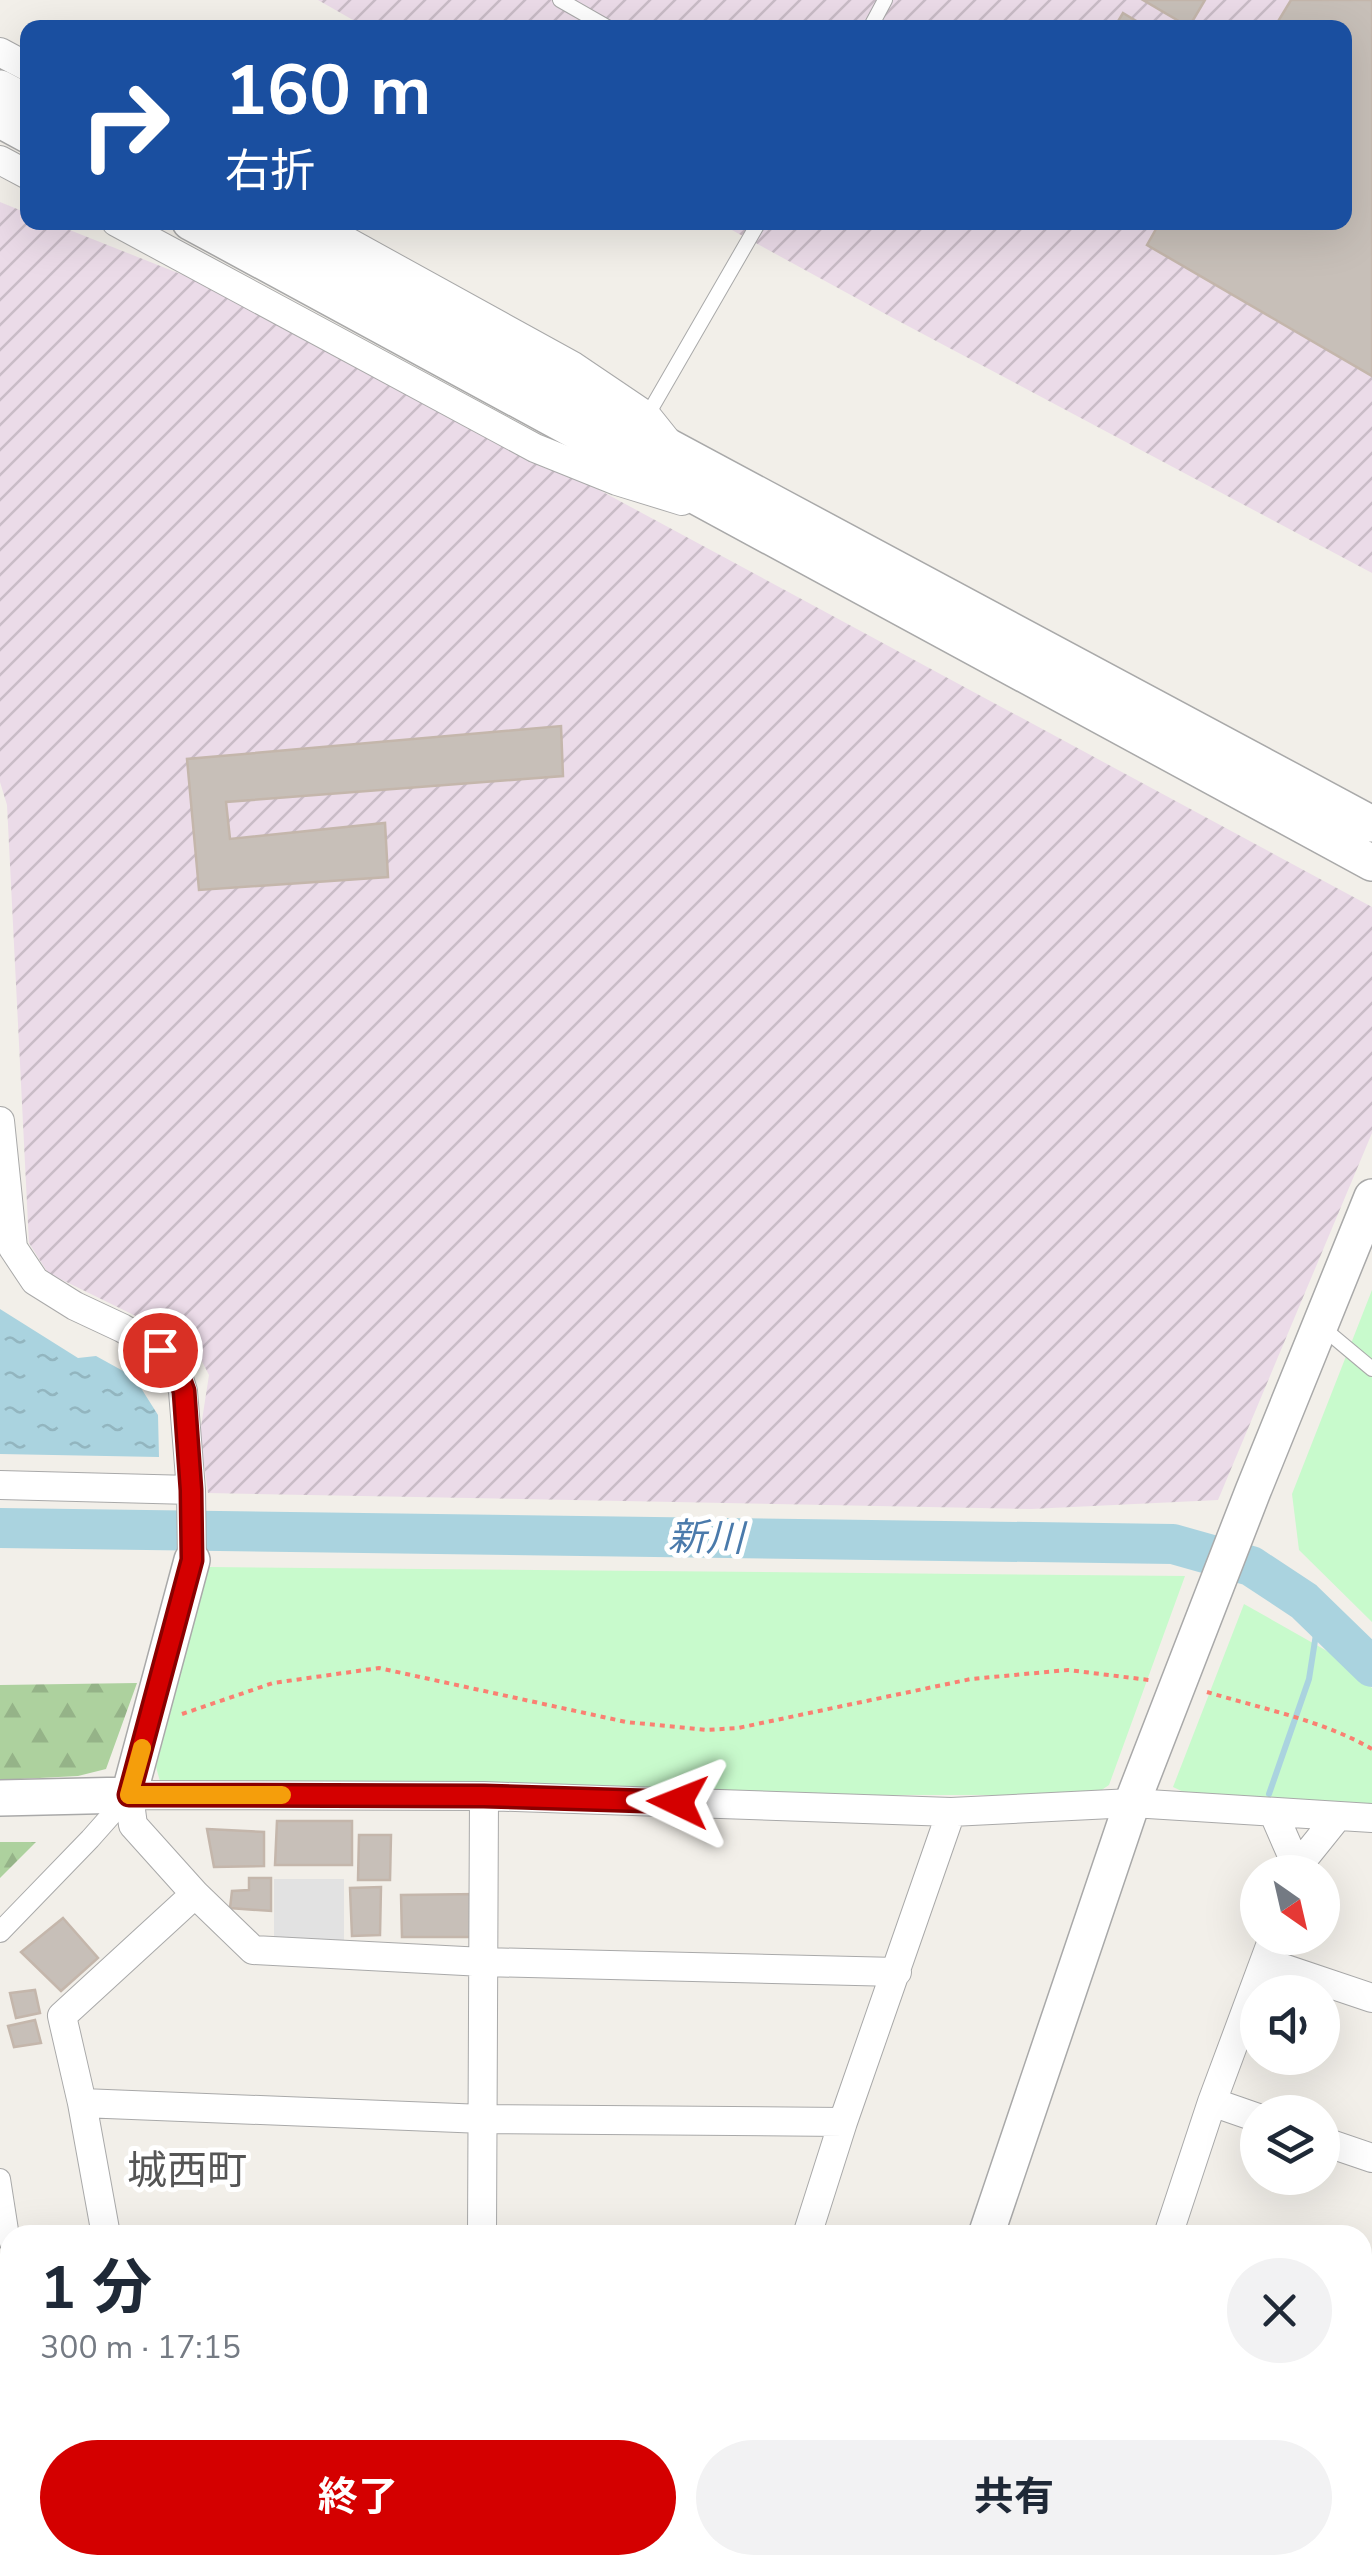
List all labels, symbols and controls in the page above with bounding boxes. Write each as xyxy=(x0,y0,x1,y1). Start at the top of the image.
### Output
text: 160 m xyxy=(225,43,431,139)
icon: right xyxy=(60,60,190,190)
text: 右折 xyxy=(225,141,315,202)
pin xyxy=(118,1308,203,1393)
icon: arrive xyxy=(133,1323,188,1378)
water label: 新川 xyxy=(668,1512,748,1564)
position arrow xyxy=(626,1750,730,1854)
north arrow xyxy=(1240,1855,1340,1955)
map controls xyxy=(1240,1855,1340,2195)
button: sound xyxy=(1240,1975,1340,2075)
button: layers xyxy=(1240,2095,1340,2195)
district label: 城西町 xyxy=(127,2144,247,2198)
text: 1 分 xyxy=(40,2247,152,2329)
button: close xyxy=(1227,2258,1332,2363)
text: 300 m · 17:15 xyxy=(40,2326,241,2369)
button: 終了 xyxy=(40,2440,676,2555)
button: 共有 xyxy=(696,2440,1332,2555)

